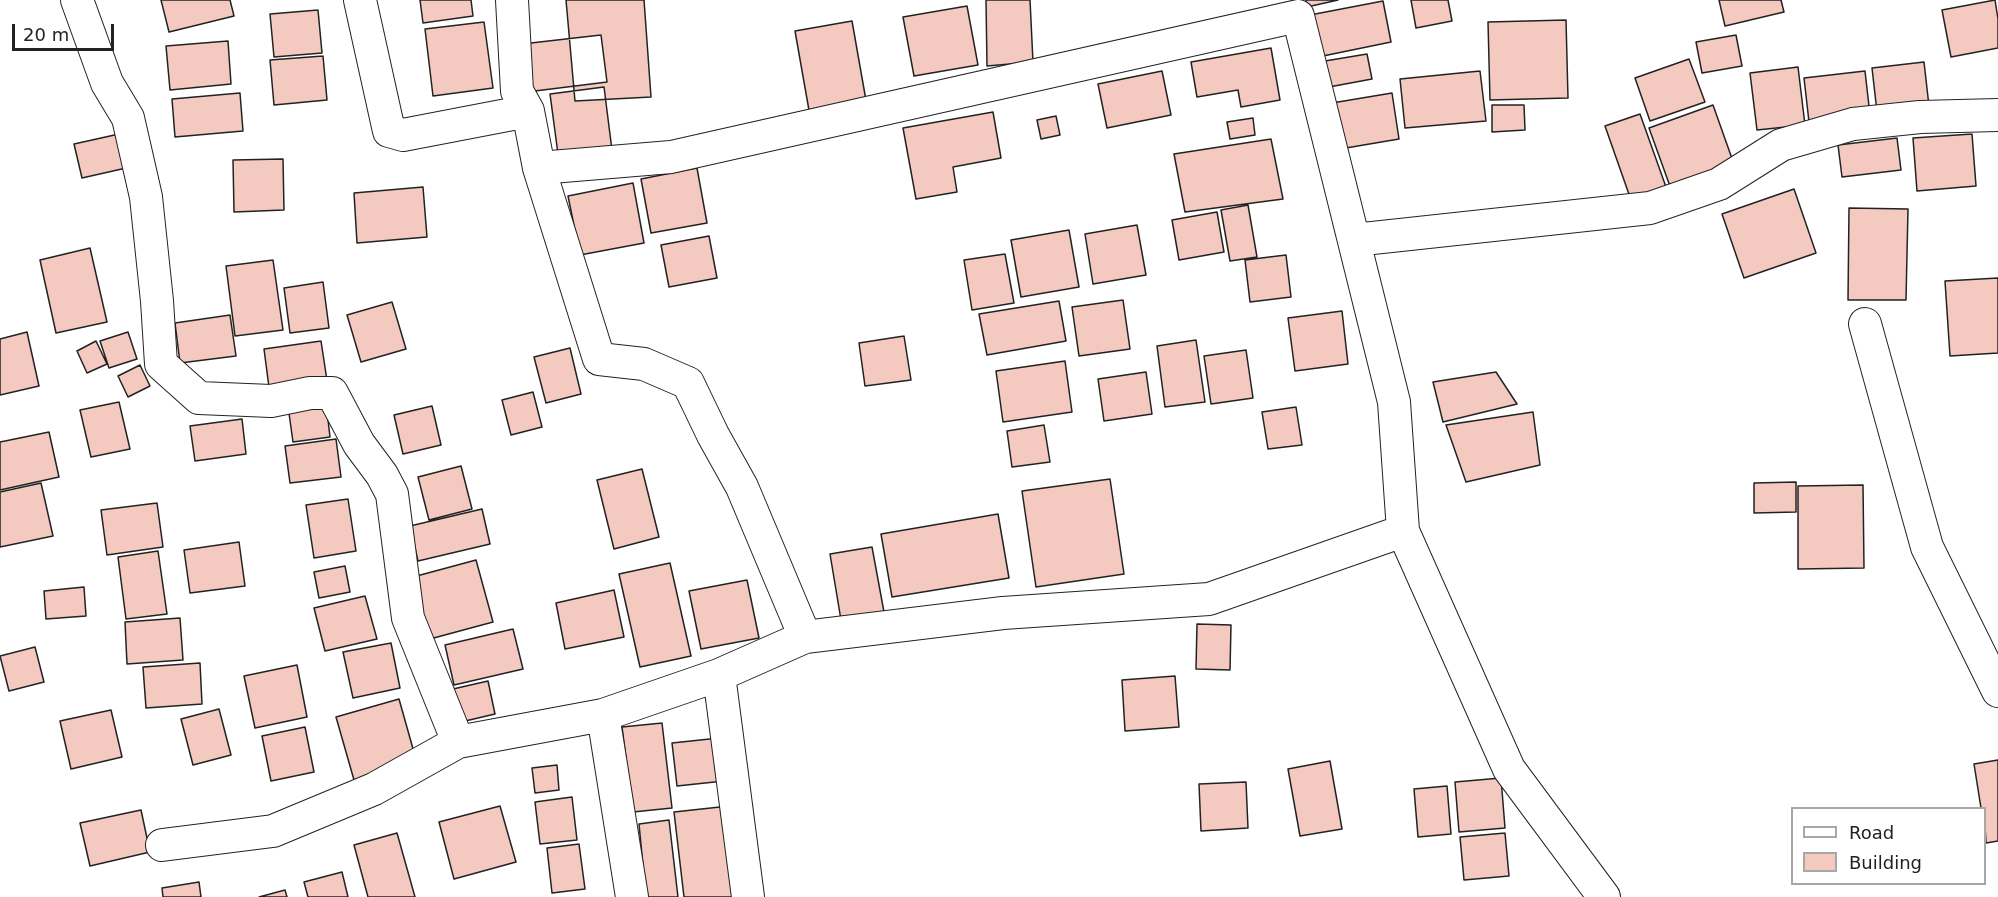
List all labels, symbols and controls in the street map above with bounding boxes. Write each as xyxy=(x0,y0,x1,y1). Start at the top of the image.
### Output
scale bar xyxy=(15,12,117,50)
text: 20 m xyxy=(23,24,69,45)
legend xyxy=(1791,807,1986,885)
text: Road xyxy=(1849,822,1894,843)
text: Building xyxy=(1849,852,1922,873)

